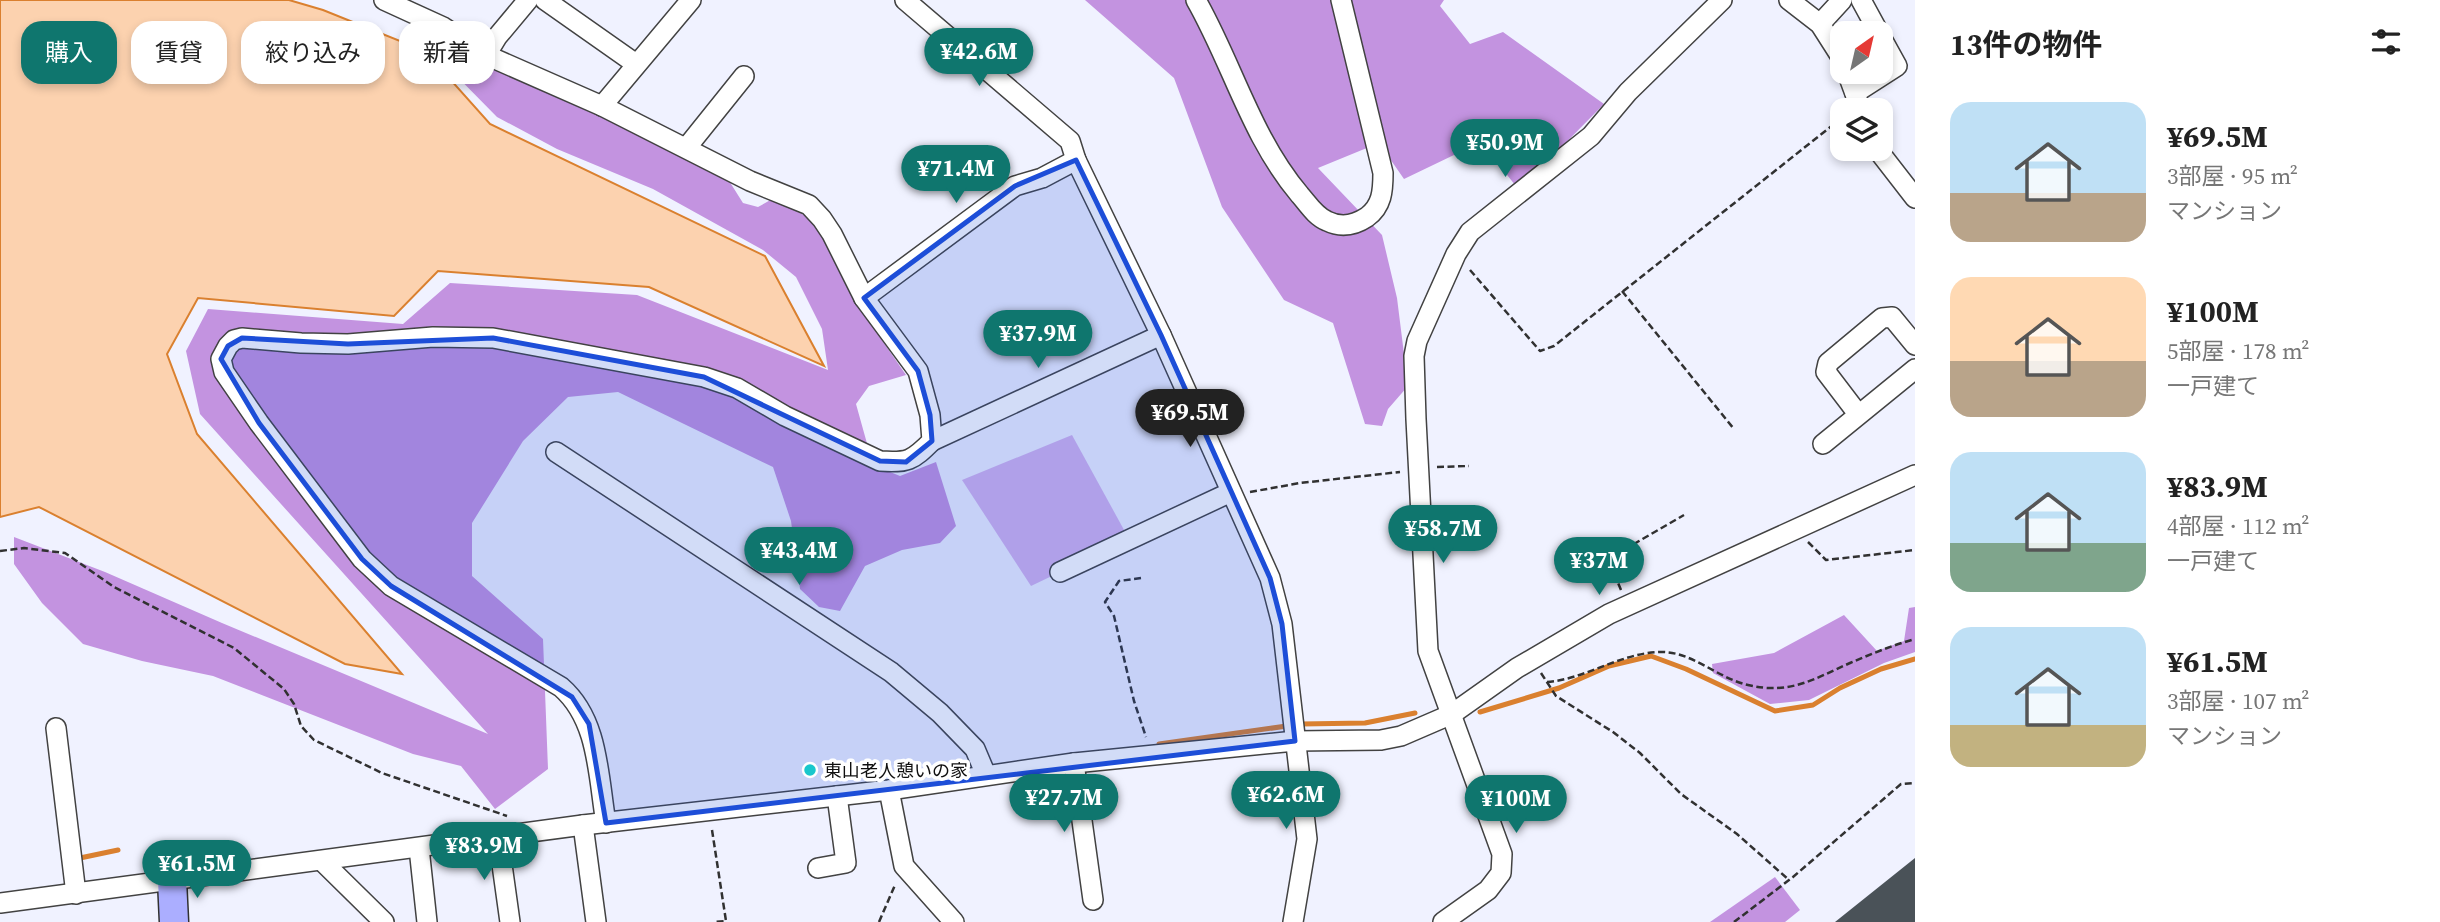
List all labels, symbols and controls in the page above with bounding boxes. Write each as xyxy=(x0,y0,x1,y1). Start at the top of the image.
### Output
chip: 購入 xyxy=(21,21,117,84)
chip: 賃貸 xyxy=(131,21,227,84)
chip: 絞り込み xyxy=(241,21,385,84)
chip: 新着 xyxy=(399,21,495,84)
north arrow xyxy=(1830,21,1894,84)
map controls xyxy=(1830,21,1893,161)
icon: filters xyxy=(2367,23,2405,61)
text: 13件の物件 xyxy=(1950,24,2103,65)
pin: ¥42.6M xyxy=(922,28,1036,88)
text: ¥42.6M xyxy=(940,35,1018,67)
button: layers xyxy=(1830,98,1893,161)
text: ¥69.5M xyxy=(2167,116,2268,157)
pin: ¥50.9M xyxy=(1448,120,1562,179)
text: ¥50.9M xyxy=(1466,126,1544,158)
icon: home xyxy=(2006,130,2090,214)
pin: ¥71.4M xyxy=(899,146,1013,205)
text: ¥71.4M xyxy=(917,152,995,184)
text: 3部屋 · 95 m² xyxy=(2167,160,2298,192)
text: マンション xyxy=(2167,195,2282,227)
text: ¥100M xyxy=(2167,291,2259,332)
icon: home xyxy=(2006,305,2090,389)
pin: ¥37.9M xyxy=(981,310,1095,370)
text: ¥37.9M xyxy=(999,317,1077,349)
text: 5部屋 · 178 m² xyxy=(2167,335,2310,367)
text: 一戸建て xyxy=(2167,370,2259,402)
pin: ¥69.5M xyxy=(1133,390,1247,449)
text: ¥69.5M xyxy=(1151,396,1229,428)
text: ¥83.9M xyxy=(2167,466,2268,507)
icon: home xyxy=(2006,480,2090,564)
pin: ¥58.7M xyxy=(1386,505,1500,565)
text: 4部屋 · 112 m² xyxy=(2167,510,2310,542)
text: ¥58.7M xyxy=(1404,512,1482,544)
pin: ¥43.4M xyxy=(742,528,856,587)
text: ¥43.4M xyxy=(760,534,838,566)
pin: ¥37M xyxy=(1558,538,1640,597)
text: ¥37M xyxy=(1570,544,1628,576)
text: 一戸建て xyxy=(2167,545,2259,577)
text: ¥61.5M xyxy=(2167,641,2268,682)
icon: home xyxy=(2006,655,2090,739)
text: 3部屋 · 107 m² xyxy=(2167,685,2310,717)
text: マンション xyxy=(2167,720,2282,752)
place label: 東山老人憩いの家 xyxy=(824,758,968,783)
marker: 東山老人憩いの家 xyxy=(802,762,818,778)
pin: ¥62.6M xyxy=(1229,772,1343,831)
pin: ¥27.7M xyxy=(1007,774,1121,834)
pin: ¥100M xyxy=(1467,776,1565,835)
text: ¥62.6M xyxy=(1247,778,1325,810)
text: ¥27.7M xyxy=(1025,781,1103,813)
text: ¥100M xyxy=(1481,782,1551,814)
pin: ¥83.9M xyxy=(427,822,541,882)
text: ¥83.9M xyxy=(445,829,523,861)
pin: ¥61.5M xyxy=(140,841,254,900)
text: ¥61.5M xyxy=(158,847,236,879)

